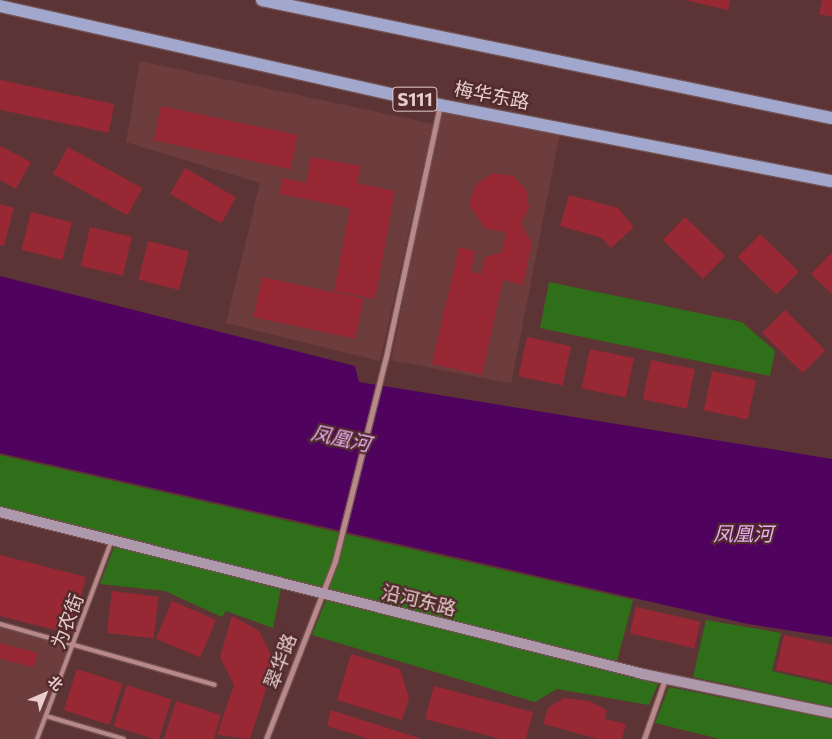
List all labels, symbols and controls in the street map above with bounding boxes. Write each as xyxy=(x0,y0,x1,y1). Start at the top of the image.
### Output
street label: 梅华东路 xyxy=(453,77,531,113)
road number: S111 xyxy=(391,84,439,115)
water label: 凤凰河 xyxy=(309,420,373,456)
water label: 凤凰河 xyxy=(713,521,773,545)
street label: 沿河东路 xyxy=(379,580,459,620)
street label: 为农街 xyxy=(46,590,88,652)
street label: 翠华路 xyxy=(259,630,301,692)
north arrow xyxy=(20,669,70,719)
text: 北 xyxy=(45,672,67,694)

